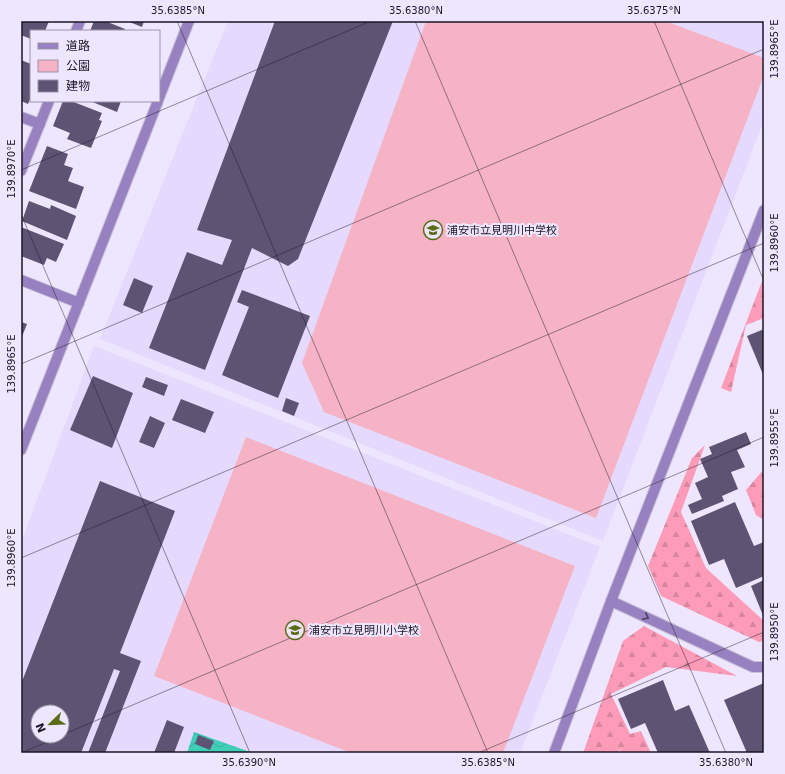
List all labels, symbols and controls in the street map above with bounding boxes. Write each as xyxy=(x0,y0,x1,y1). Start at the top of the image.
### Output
text: 35.6385°N xyxy=(151,5,205,16)
text: 35.6380°N xyxy=(389,5,443,16)
text: 35.6375°N xyxy=(627,5,681,16)
text: 139.8965°E xyxy=(769,19,780,79)
legend xyxy=(30,30,160,102)
text: 道路 xyxy=(66,39,90,53)
text: 公園 xyxy=(66,59,90,73)
text: 建物 xyxy=(66,79,90,93)
text: 139.8970°E xyxy=(6,139,17,199)
text: 139.8960°E xyxy=(769,213,780,273)
school or university icon: 浦安市立見明川中学校 xyxy=(422,219,444,241)
place label: 浦安市立見明川中学校 xyxy=(447,224,557,237)
text: 139.8965°E xyxy=(6,334,17,394)
text: 139.8955°E xyxy=(769,408,780,468)
text: 139.8960°E xyxy=(6,528,17,588)
text: 139.8950°E xyxy=(769,602,780,662)
one-way arrow xyxy=(642,612,650,620)
school or university icon: 浦安市立見明川小学校 xyxy=(284,619,306,641)
place label: 浦安市立見明川小学校 xyxy=(309,624,419,637)
north arrow xyxy=(30,704,70,744)
text: N xyxy=(33,721,49,734)
text: 35.6390°N xyxy=(222,757,276,768)
text: 35.6385°N xyxy=(461,757,515,768)
text: 35.6380°N xyxy=(699,757,753,768)

